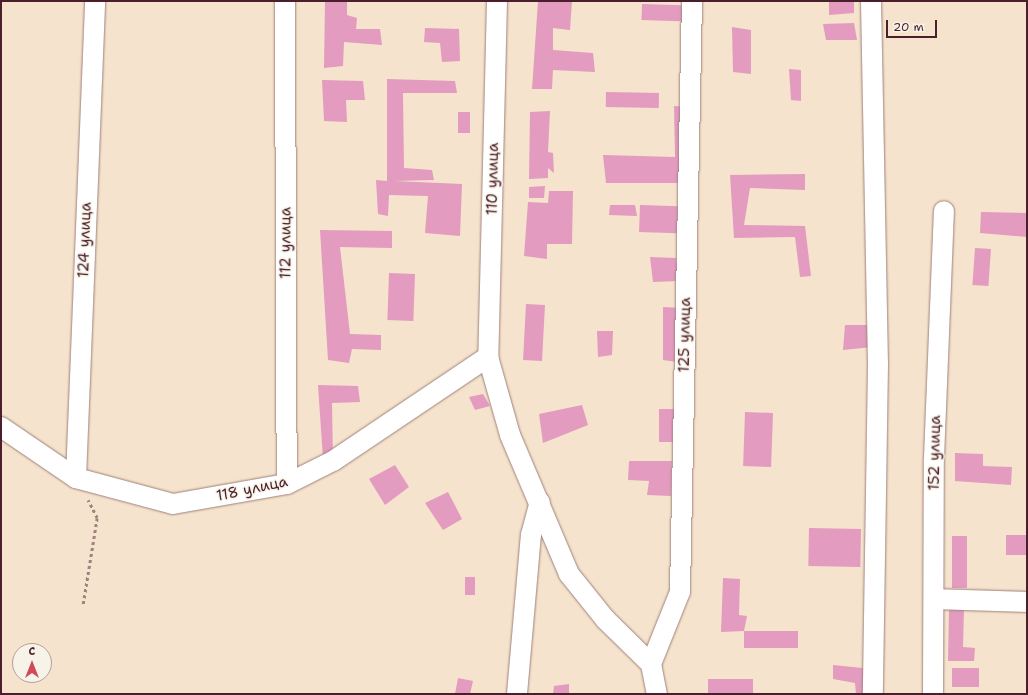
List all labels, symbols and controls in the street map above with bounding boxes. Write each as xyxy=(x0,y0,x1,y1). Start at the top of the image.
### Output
scale bar xyxy=(888,12,939,38)
text: 20 m xyxy=(893,19,924,35)
street label: 110 улица xyxy=(483,143,503,215)
street label: 124 улица xyxy=(75,202,95,278)
street label: 112 улица xyxy=(277,207,295,279)
street label: 125 улица xyxy=(675,297,695,373)
street label: 152 улица xyxy=(925,415,945,491)
street label: 118 улица xyxy=(215,473,289,505)
north arrow xyxy=(12,643,52,683)
text: С xyxy=(29,644,35,659)

